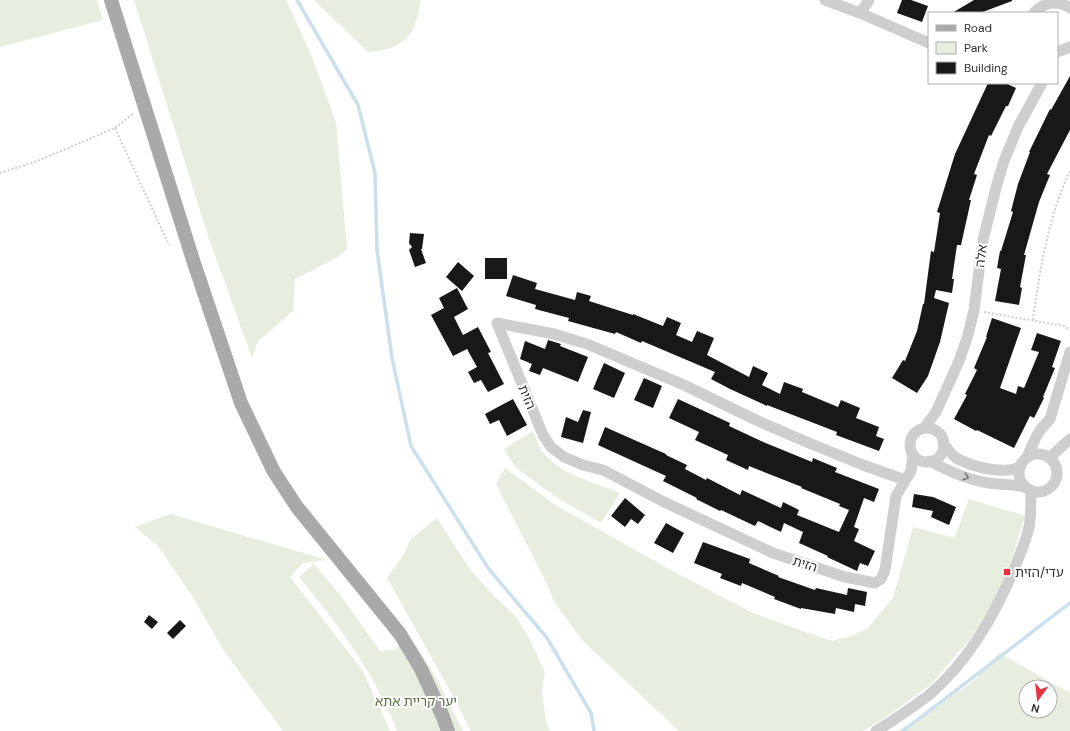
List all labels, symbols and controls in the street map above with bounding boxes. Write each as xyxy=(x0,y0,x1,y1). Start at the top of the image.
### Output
legend xyxy=(928,12,1058,84)
text: Road xyxy=(964,20,992,36)
text: Park xyxy=(964,40,988,56)
text: Building xyxy=(964,60,1008,76)
street label: אלה xyxy=(971,244,991,268)
street label: הזית xyxy=(514,382,540,412)
one-way arrow xyxy=(962,472,969,480)
street label: הזית xyxy=(791,552,819,576)
place label: עדי/הזית xyxy=(1015,564,1064,581)
marker: עדי/הזית xyxy=(1002,567,1012,577)
north arrow xyxy=(1018,679,1058,719)
park label: יער קריית אתא xyxy=(375,693,457,710)
text: N xyxy=(1030,701,1041,716)

